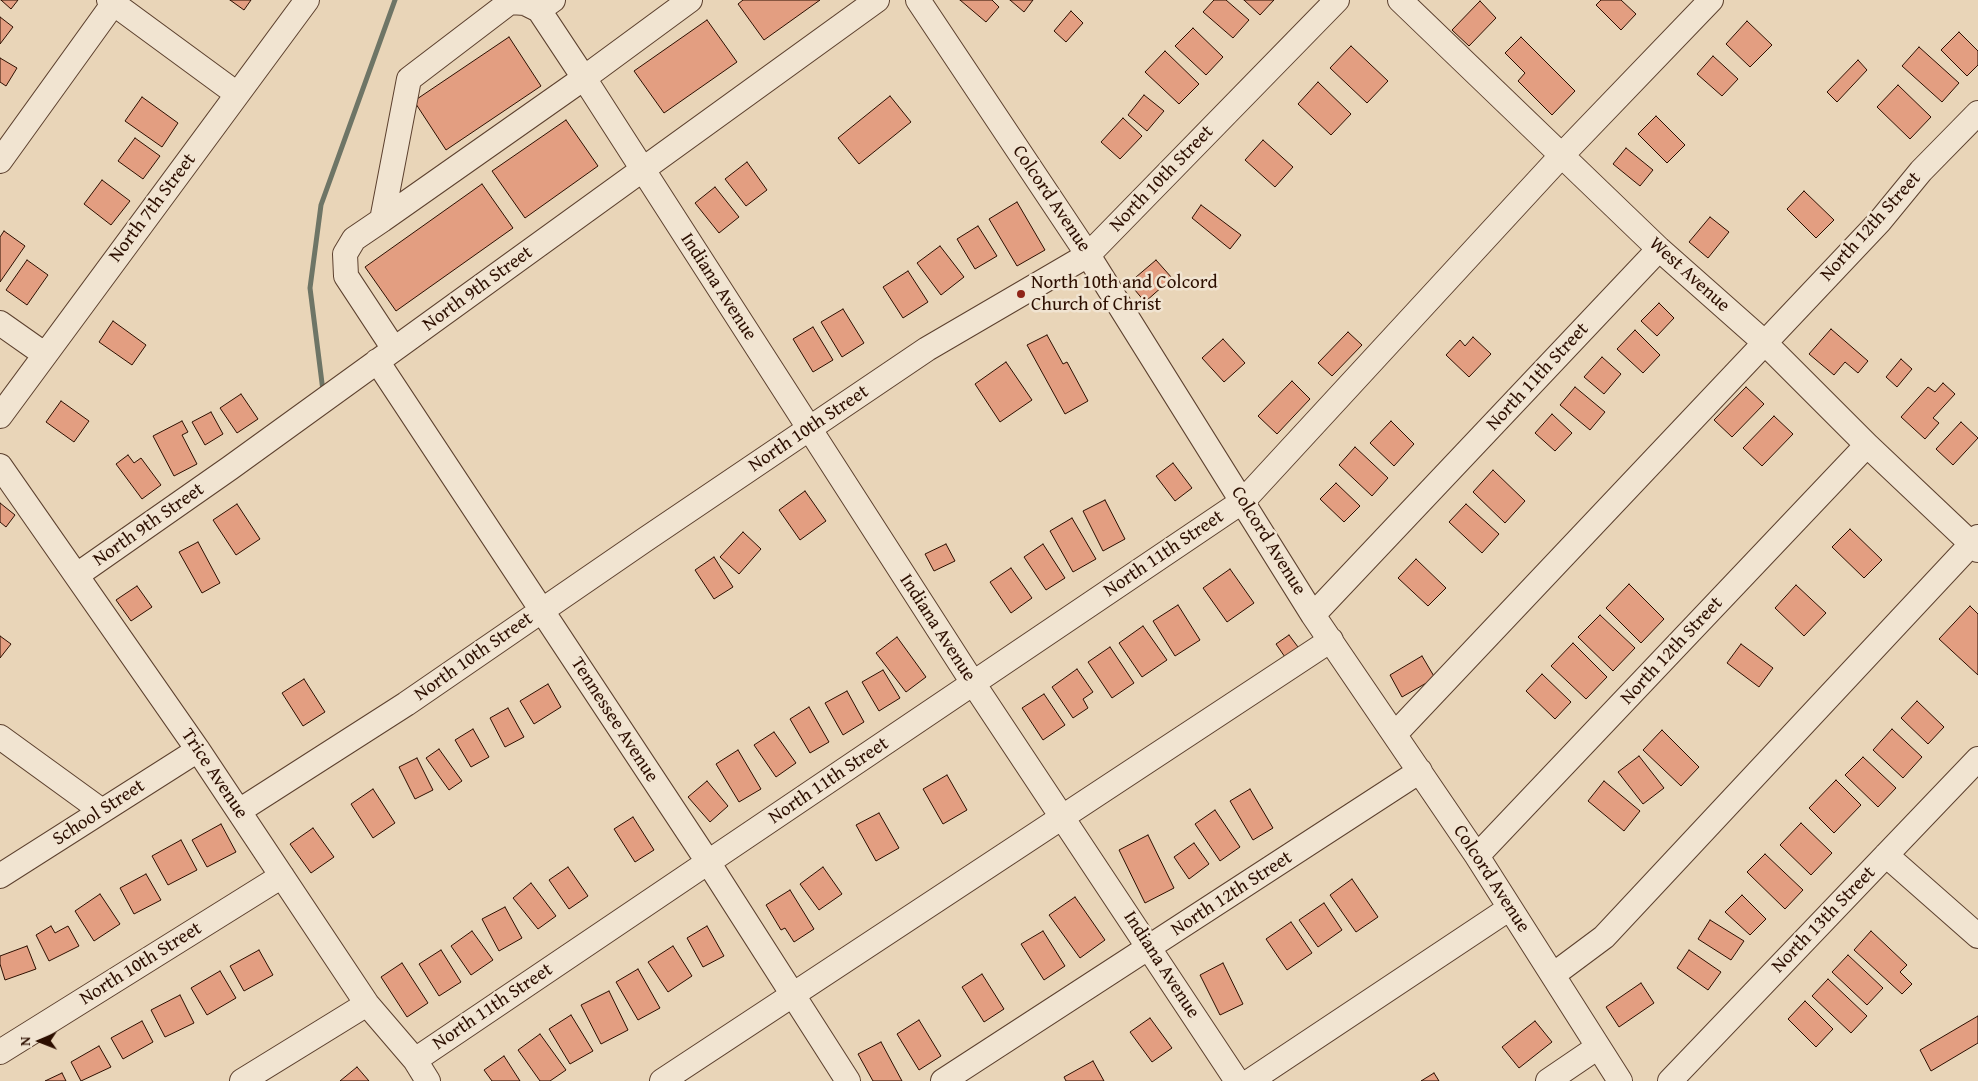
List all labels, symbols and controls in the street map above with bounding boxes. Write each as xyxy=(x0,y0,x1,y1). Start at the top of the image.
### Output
street label: North 10th Street xyxy=(1105,121,1219,237)
street label: Colcord Avenue xyxy=(1007,141,1095,257)
street label: North 7th Street xyxy=(105,149,201,267)
street label: North 12th Street xyxy=(1816,168,1926,286)
street label: Indiana Avenue xyxy=(675,229,761,345)
street label: West Avenue xyxy=(1644,233,1734,317)
street label: North 9th Street xyxy=(419,241,537,337)
place label: North 10th and Colcord Church of Christ xyxy=(1031,272,1218,316)
marker: North 10th and Colcord Church of Christ xyxy=(1015,288,1027,300)
street label: North 11th Street xyxy=(1482,318,1594,436)
street label: North 10th Street xyxy=(745,381,873,477)
street label: North 9th Street xyxy=(89,478,209,572)
street label: Colcord Avenue xyxy=(1226,482,1310,600)
street label: North 11th Street xyxy=(1100,506,1228,602)
street label: Indiana Avenue xyxy=(894,570,980,686)
street label: North 12th Street xyxy=(1616,592,1728,710)
street label: North 10th Street xyxy=(410,608,538,706)
street label: Tennessee Avenue xyxy=(565,653,663,787)
street label: Trice Avenue xyxy=(176,725,252,823)
street label: North 11th Street xyxy=(765,733,893,829)
street label: School Street xyxy=(49,775,149,851)
street label: Colcord Avenue xyxy=(1448,821,1534,937)
street label: North 12th Street xyxy=(1167,846,1297,942)
street label: North 13th Street xyxy=(1767,862,1881,978)
street label: Indiana Avenue xyxy=(1118,907,1204,1023)
street label: North 10th Street xyxy=(76,917,206,1011)
street label: North 11th Street xyxy=(429,959,557,1055)
north arrow xyxy=(15,1016,65,1066)
text: N xyxy=(15,1036,35,1046)

